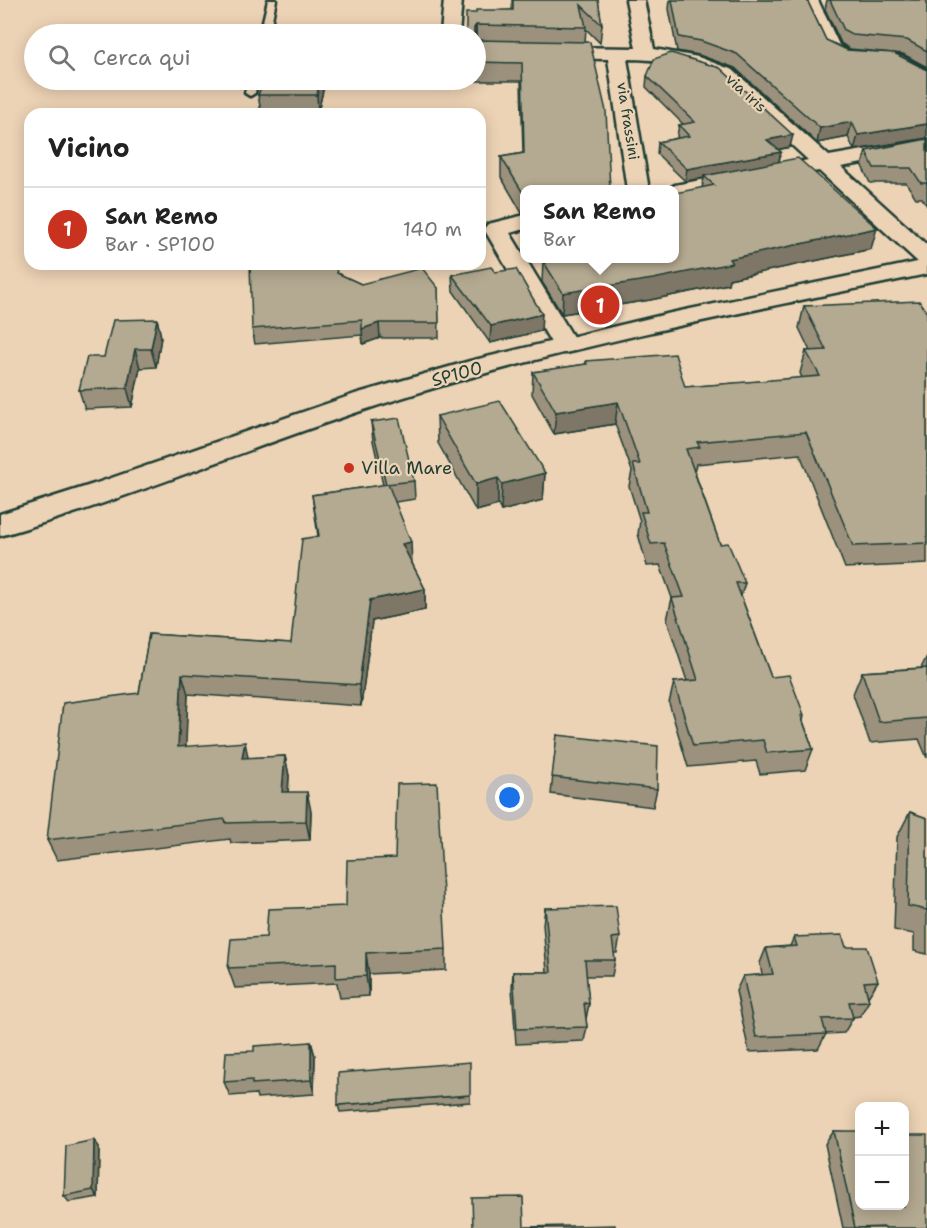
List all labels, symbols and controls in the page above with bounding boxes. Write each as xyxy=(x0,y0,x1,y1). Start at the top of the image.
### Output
search box xyxy=(24,24,486,90)
icon: search xyxy=(45,41,78,74)
text: Cerca qui xyxy=(93,43,191,72)
street label: via iris xyxy=(721,69,771,117)
street label: via frassini xyxy=(612,81,644,161)
text: Vicino xyxy=(48,130,130,165)
popup xyxy=(520,185,679,263)
text: San Remo xyxy=(543,197,656,226)
text: San Remo xyxy=(105,202,218,231)
text: 1 xyxy=(63,216,72,242)
text: 140 m xyxy=(403,216,462,242)
text: Bar xyxy=(543,226,576,252)
text: Bar · SP100 xyxy=(105,231,215,257)
pin: 1 xyxy=(580,282,620,328)
street label: SP100 xyxy=(429,356,485,392)
place label: Villa Mare xyxy=(361,456,452,480)
marker: Villa Mare xyxy=(342,461,356,475)
your location xyxy=(495,783,524,812)
map controls xyxy=(855,1102,909,1210)
button: + xyxy=(855,1102,909,1156)
button: − xyxy=(855,1156,909,1210)

